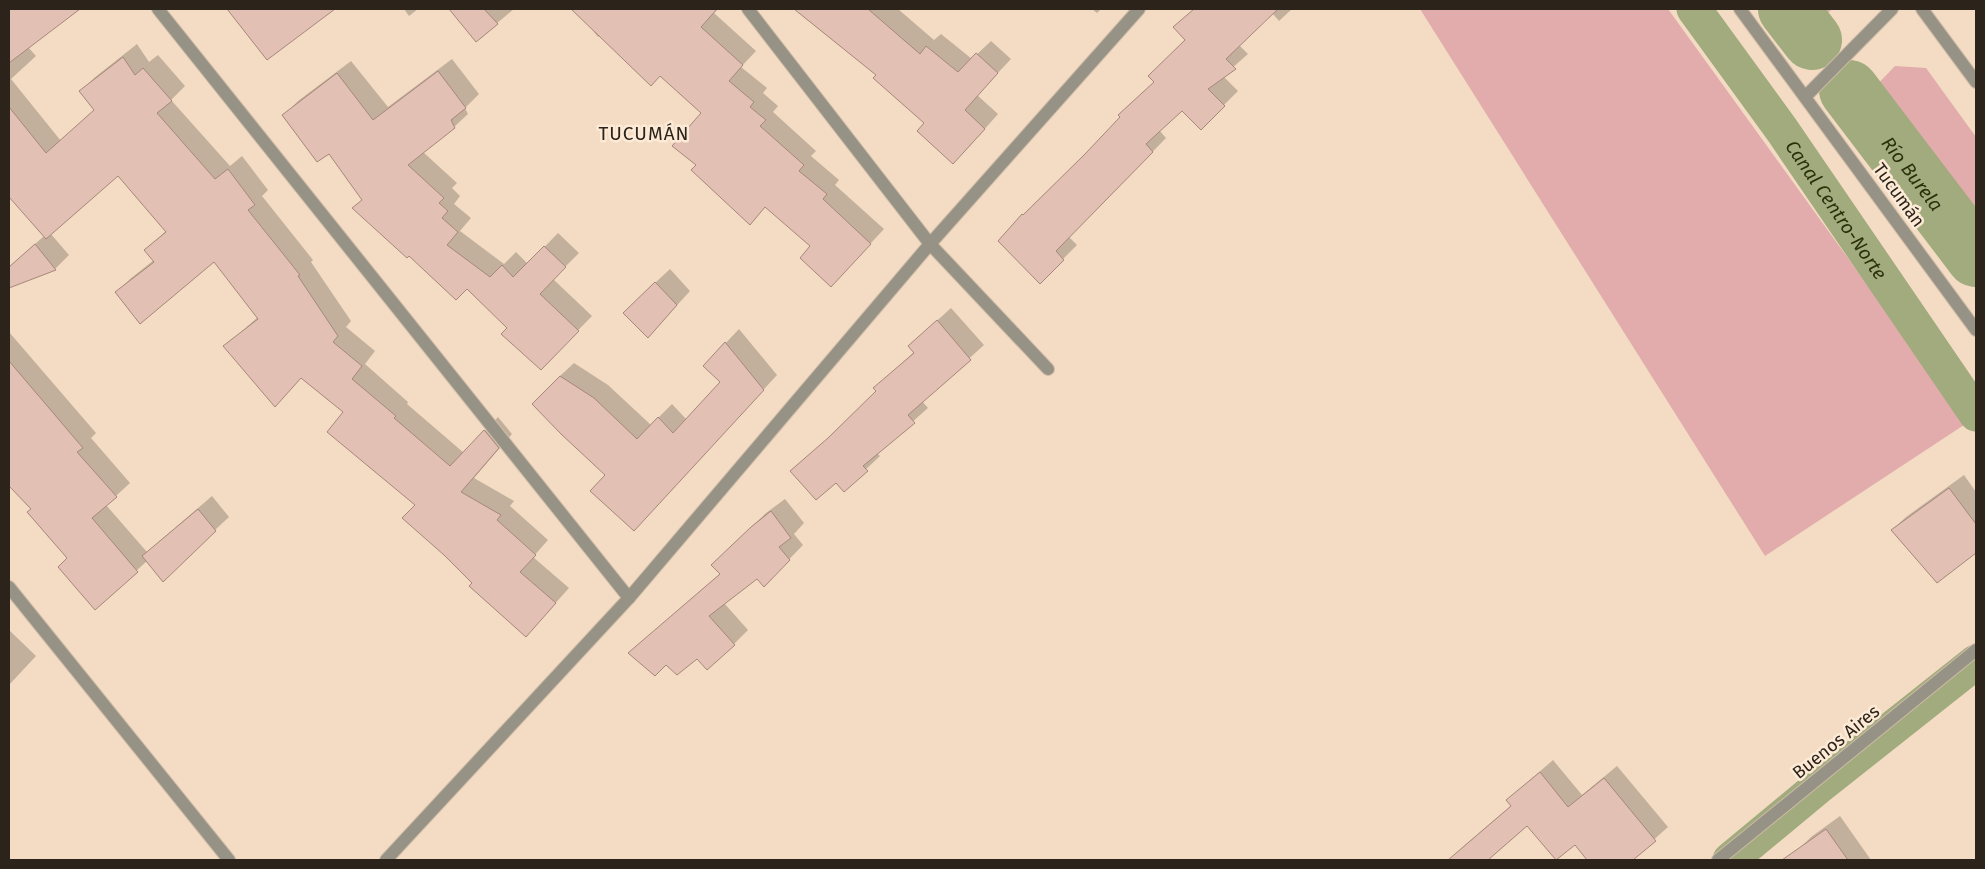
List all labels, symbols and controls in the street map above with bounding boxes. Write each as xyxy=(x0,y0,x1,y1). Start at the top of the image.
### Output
district label: TUCUMÁN xyxy=(598,122,690,145)
water label: Río Burela xyxy=(1877,132,1948,215)
water label: Canal Centro-Norte xyxy=(1781,136,1892,284)
street label: Tucumán xyxy=(1868,159,1930,231)
street label: Buenos Aires xyxy=(1788,700,1884,784)

